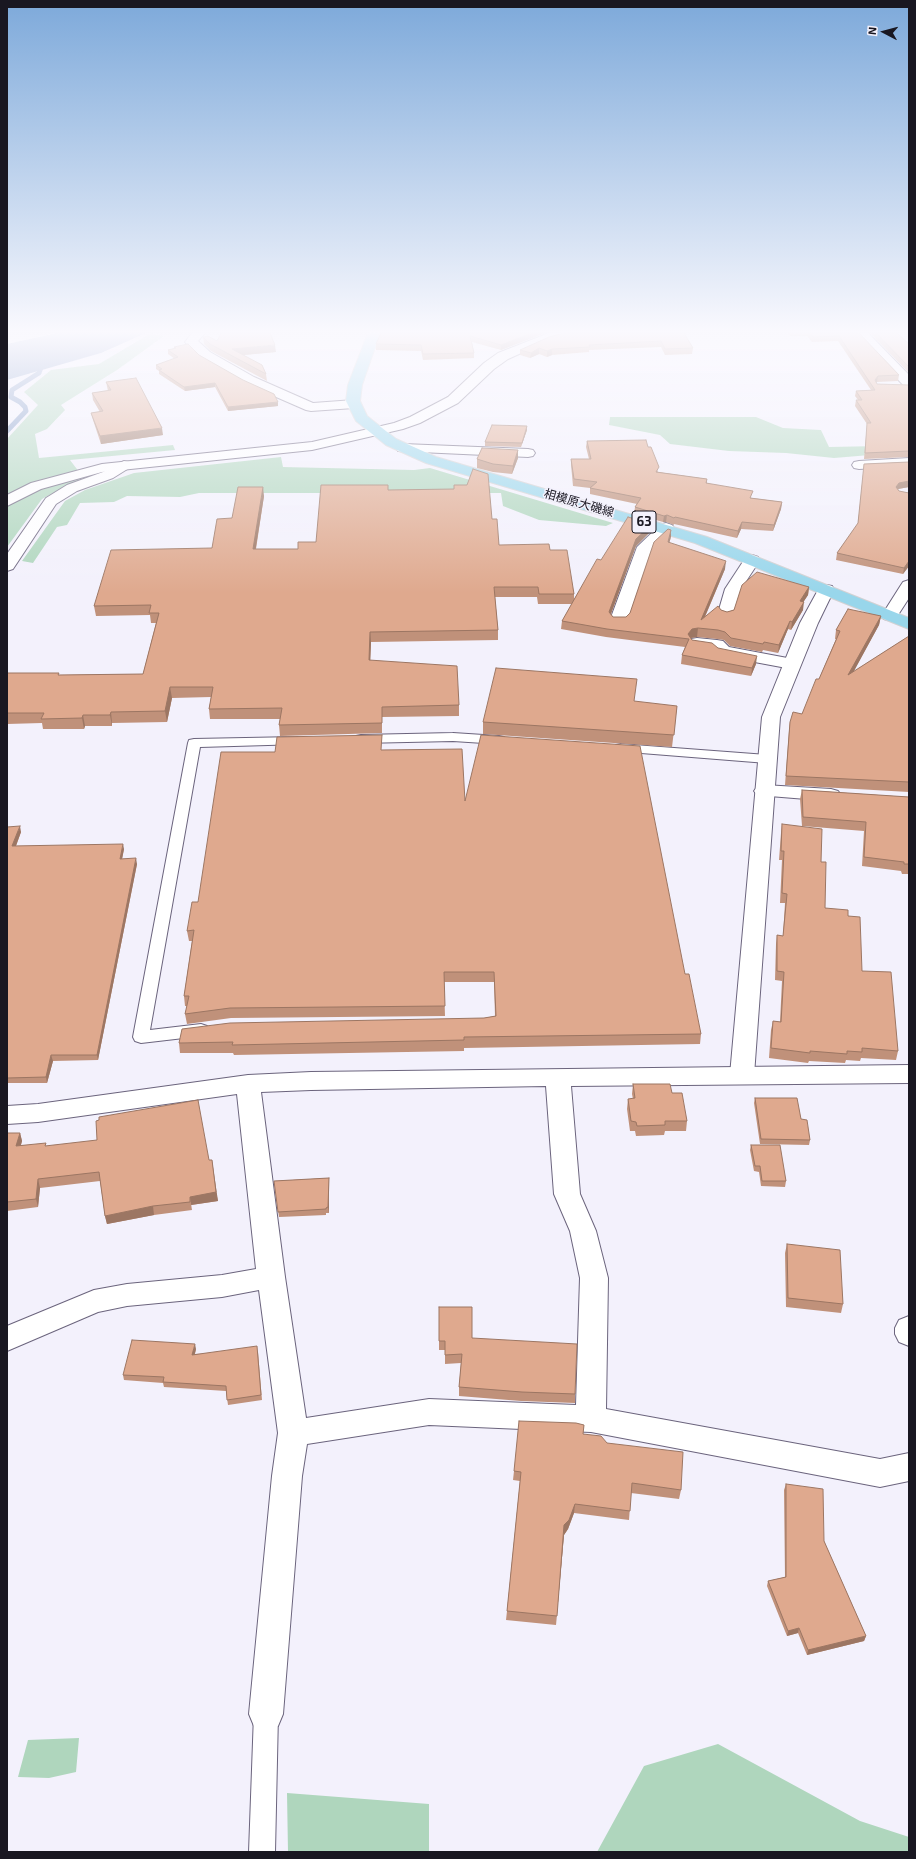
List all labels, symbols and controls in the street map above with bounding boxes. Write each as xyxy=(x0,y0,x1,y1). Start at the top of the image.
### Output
north arrow xyxy=(864,12,904,52)
text: N xyxy=(865,26,878,35)
street label: 相模原大磯線 xyxy=(542,486,616,520)
road number: 63 xyxy=(632,511,656,533)

